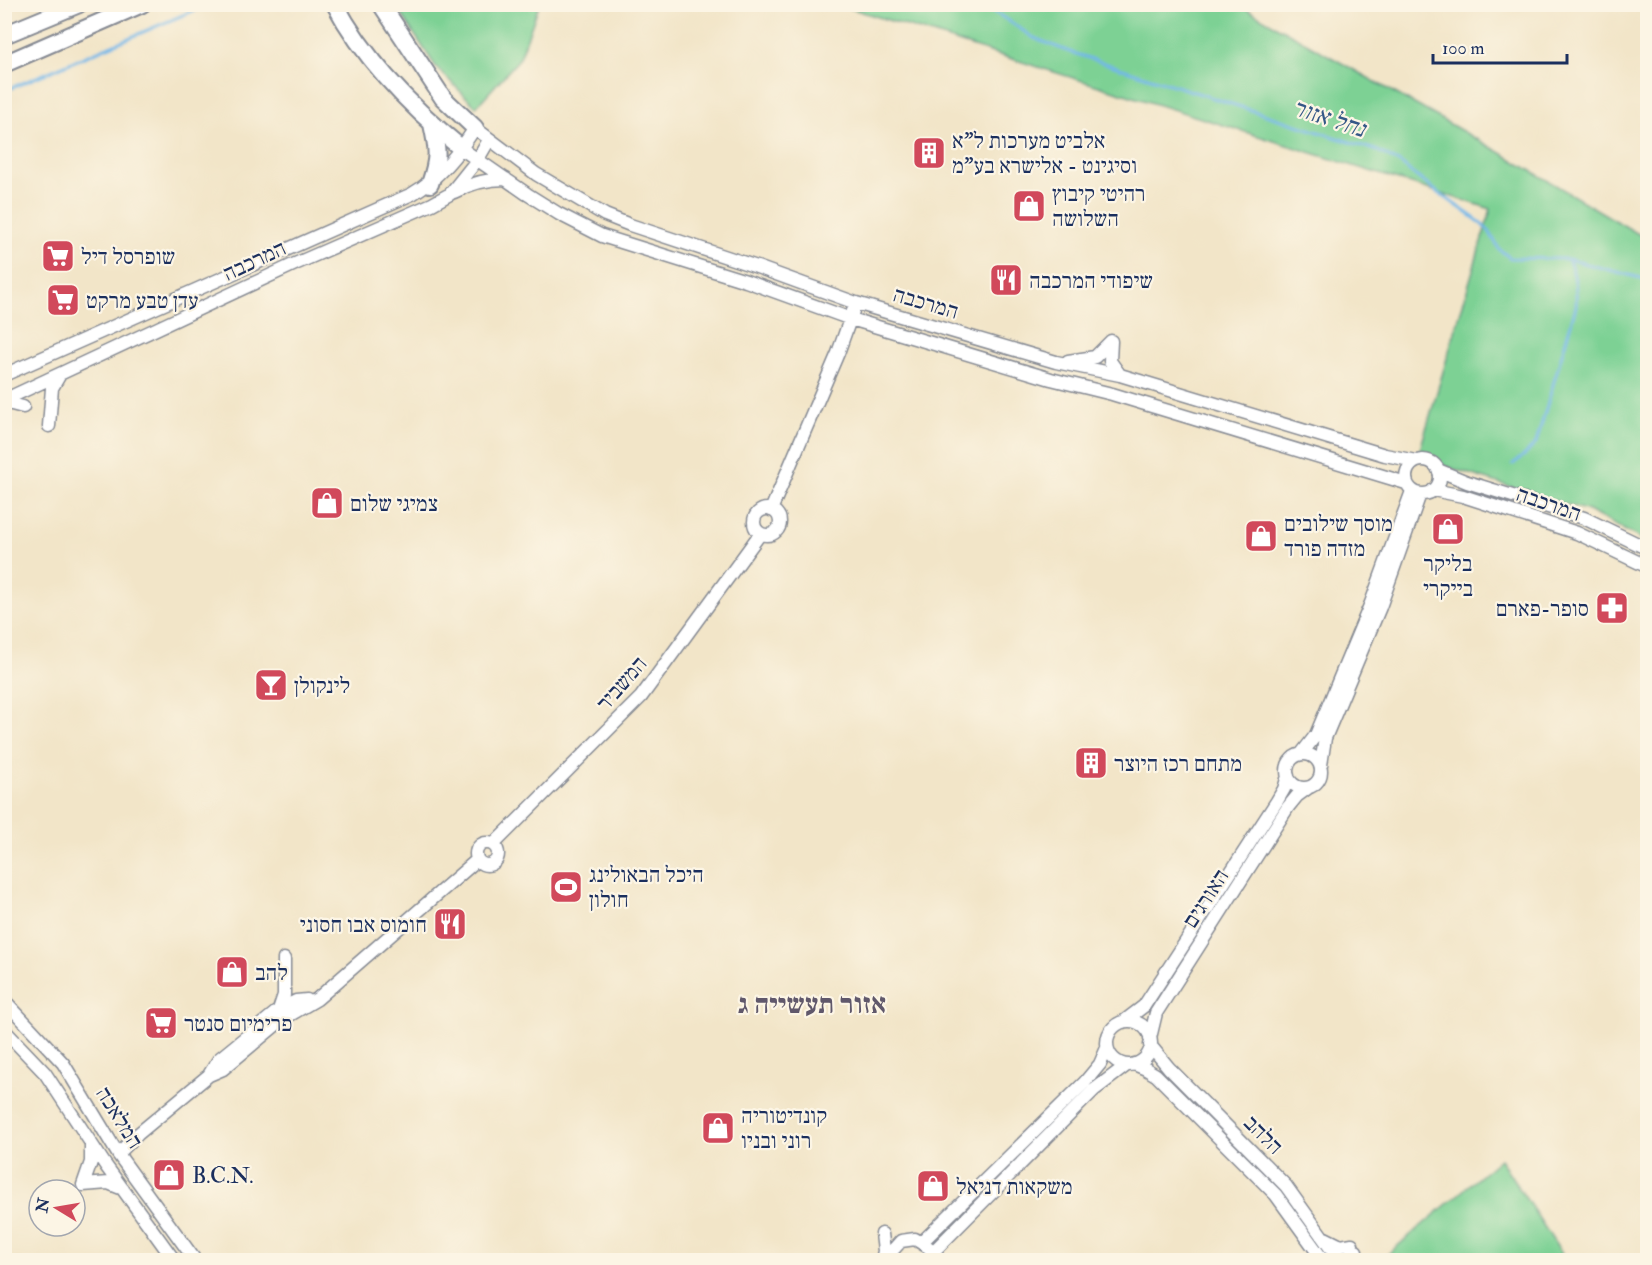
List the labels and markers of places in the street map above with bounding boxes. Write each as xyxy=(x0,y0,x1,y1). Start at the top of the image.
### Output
place label: אלביט מערכות ל"א וסיגינט - אלישרא בע"מ xyxy=(952,127,1137,180)
building icon: אלביט מערכות ל"א וסיגינט - אלישרא בע"מ xyxy=(911,135,947,171)
place label: רהיטי קיבוץ השלושה xyxy=(1052,180,1146,233)
shop icon: רהיטי קיבוץ השלושה xyxy=(1011,188,1047,224)
supermarket icon: שופרסל דיל xyxy=(40,238,76,274)
place label: שופרסל דיל xyxy=(81,243,175,271)
restaurant icon: שיפודי המרכבה xyxy=(988,262,1024,298)
place label: שיפודי המרכבה xyxy=(1029,267,1153,295)
supermarket icon: עדן טבע מרקט xyxy=(45,282,81,318)
place label: עדן טבע מרקט xyxy=(86,287,198,315)
shop icon: צמיגי שלום xyxy=(309,485,345,521)
place label: צמיגי שלום xyxy=(350,490,438,518)
place label: מוסך שילובים מזדה פורד xyxy=(1284,510,1393,563)
shop icon: בליקר בייקרי xyxy=(1430,511,1466,547)
shop icon: מוסך שילובים מזדה פורד xyxy=(1243,518,1279,554)
place label: בליקר בייקרי xyxy=(1423,550,1473,603)
pharmacy icon: סופר-פארם xyxy=(1594,590,1630,626)
place label: סופר-פארם xyxy=(1496,595,1589,623)
bar icon: לינקולן xyxy=(253,667,289,703)
place label: לינקולן xyxy=(294,672,350,700)
building icon: מתחם רכז היוצר xyxy=(1073,745,1109,781)
place label: מתחם רכז היוצר xyxy=(1114,750,1242,778)
place label: היכל הבאולינג חולון xyxy=(589,861,704,914)
sports icon: היכל הבאולינג חולון xyxy=(548,869,584,905)
restaurant icon: חומוס אבו חסוני xyxy=(432,906,468,942)
place label: חומוס אבו חסוני xyxy=(300,911,427,939)
shop icon: להב xyxy=(214,954,250,990)
place label: להב xyxy=(255,959,288,987)
supermarket icon: פרימיום סנטר xyxy=(143,1005,179,1041)
place label: פרימיום סנטר xyxy=(184,1010,292,1038)
place label: קונדיטוריה רוני ובניו xyxy=(741,1102,827,1155)
shop icon: קונדיטוריה רוני ובניו xyxy=(700,1110,736,1146)
shop icon: B.C.N. xyxy=(151,1157,187,1193)
place label: B.C.N. xyxy=(192,1162,254,1190)
shop icon: משקאות דניאל xyxy=(915,1168,951,1204)
place label: משקאות דניאל xyxy=(956,1173,1073,1201)

